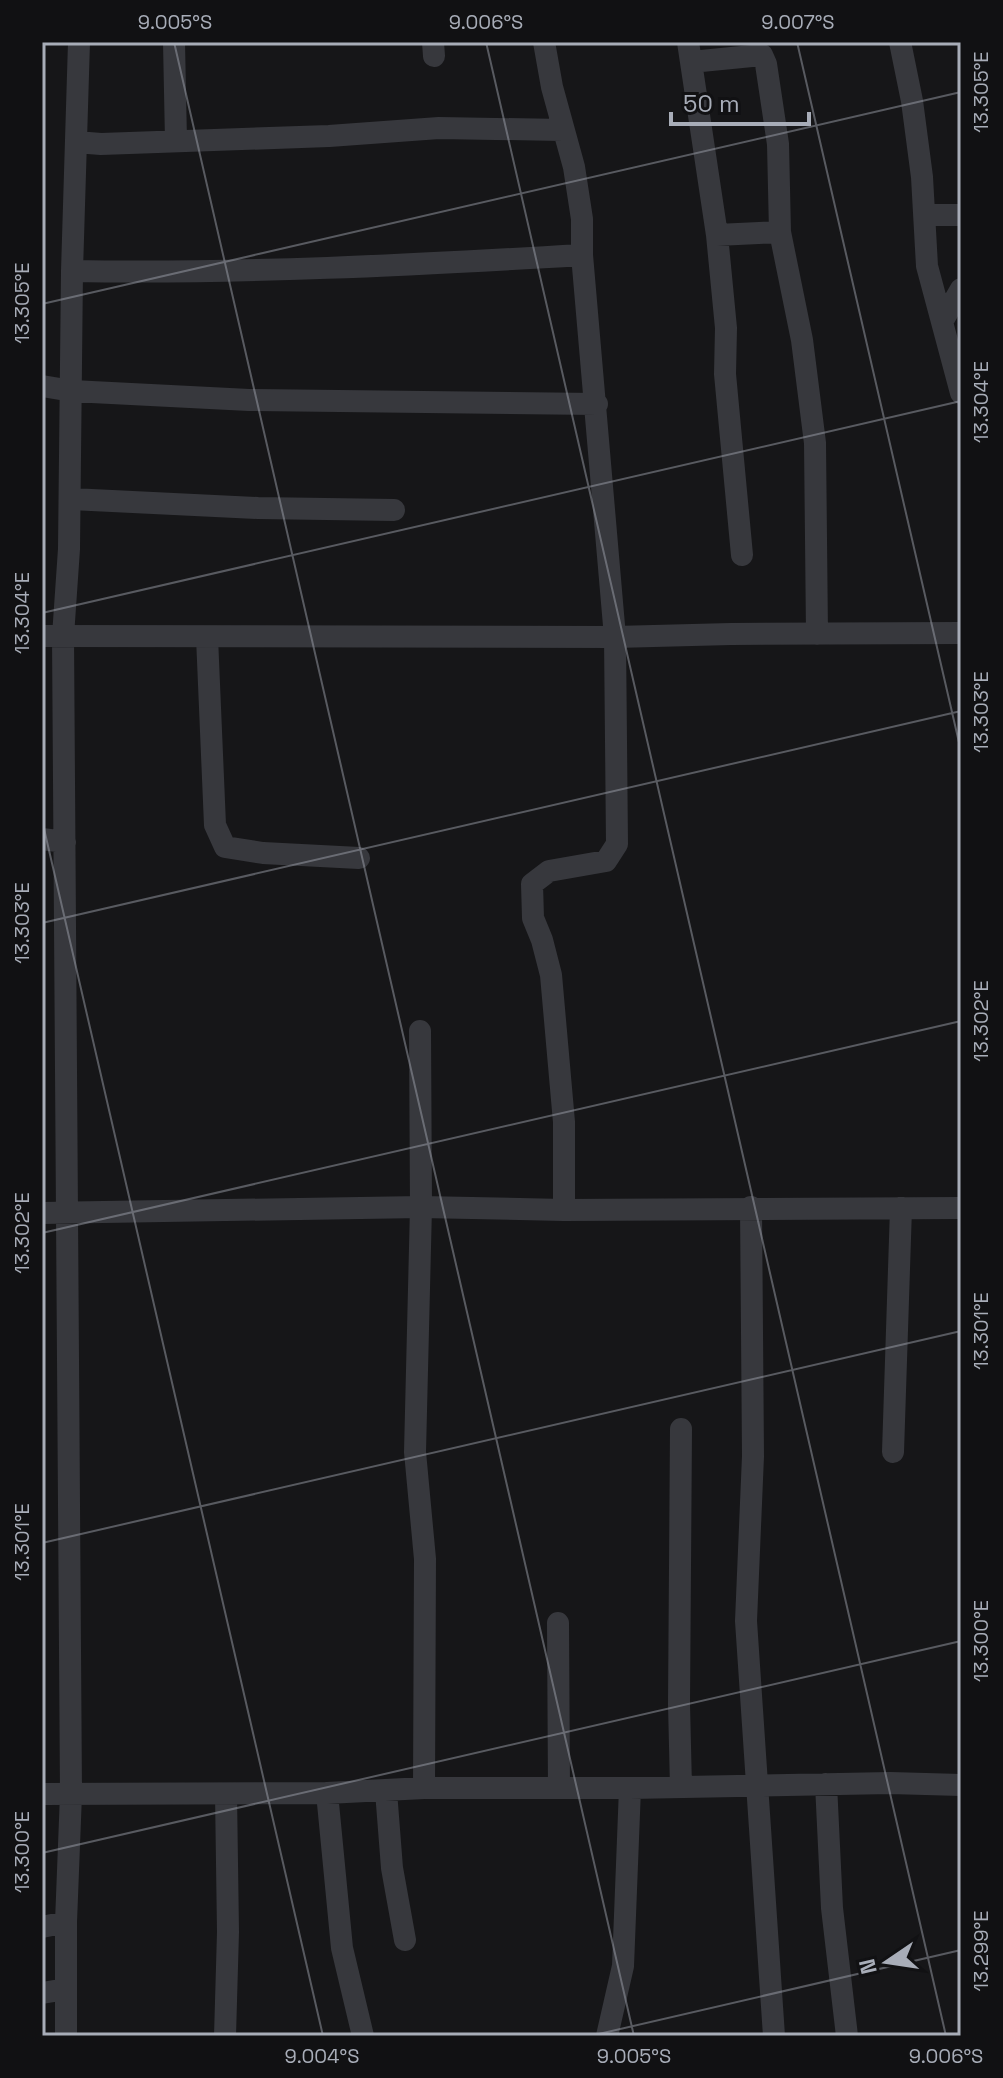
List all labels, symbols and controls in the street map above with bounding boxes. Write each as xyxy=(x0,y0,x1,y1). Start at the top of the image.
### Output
text: 9.005°S xyxy=(138,9,212,35)
text: 9.006°S xyxy=(449,9,523,35)
text: 9.007°S xyxy=(761,9,835,35)
text: 13.305°E xyxy=(968,51,994,133)
scale bar xyxy=(671,76,809,126)
text: 50 m xyxy=(683,88,740,119)
text: 13.305°E xyxy=(9,262,35,344)
text: 13.304°E xyxy=(968,361,994,443)
text: 13.304°E xyxy=(9,572,35,654)
text: 13.303°E xyxy=(968,671,994,753)
text: 13.303°E xyxy=(9,882,35,964)
text: 13.302°E xyxy=(968,980,994,1062)
text: 13.302°E xyxy=(9,1192,35,1274)
text: 13.301°E xyxy=(968,1292,994,1370)
text: 13.301°E xyxy=(9,1503,35,1581)
text: 13.300°E xyxy=(968,1600,994,1682)
text: 13.300°E xyxy=(9,1811,35,1893)
text: 13.299°E xyxy=(968,1911,994,1991)
north arrow xyxy=(847,1922,927,2002)
text: N xyxy=(852,1956,883,1977)
text: 9.004°S xyxy=(285,2043,359,2069)
text: 9.005°S xyxy=(597,2043,671,2069)
text: 9.006°S xyxy=(909,2043,983,2069)

